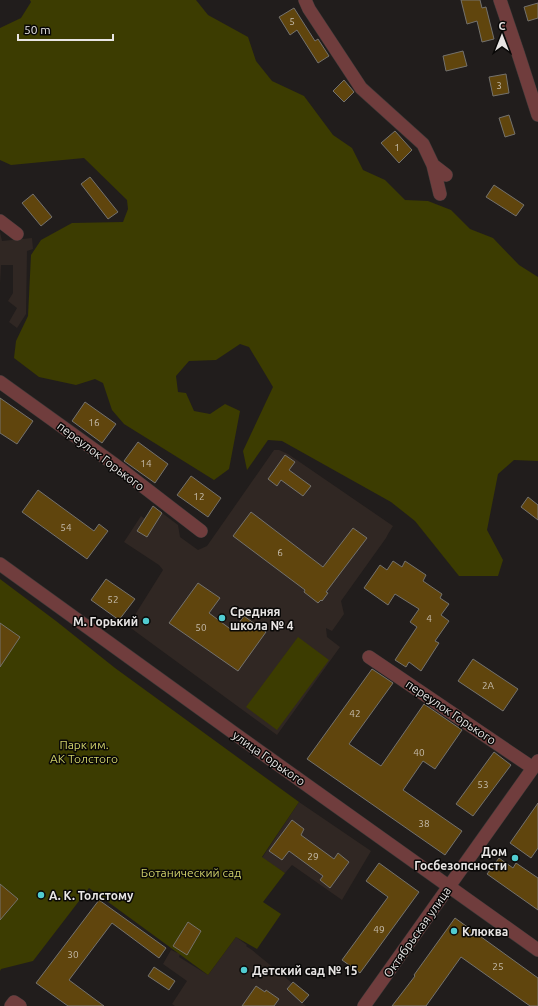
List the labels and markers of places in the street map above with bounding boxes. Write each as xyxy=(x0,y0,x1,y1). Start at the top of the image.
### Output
place label: Средняя школа № 4 xyxy=(230,605,294,632)
marker: Средняя школа № 4 xyxy=(217,613,227,623)
place label: М. Горький xyxy=(73,615,138,628)
marker: М. Горький xyxy=(141,616,151,626)
place label: Дом Госбезопсности xyxy=(414,845,507,872)
marker: Дом Госбезопсности xyxy=(510,853,520,863)
place label: А. К. Толстому xyxy=(49,889,134,902)
marker: А. К. Толстому xyxy=(36,890,46,900)
place label: Клюква xyxy=(462,925,508,938)
marker: Клюква xyxy=(449,926,459,936)
place label: Детский сад № 15 xyxy=(252,964,358,977)
marker: Детский сад № 15 xyxy=(239,965,249,975)

